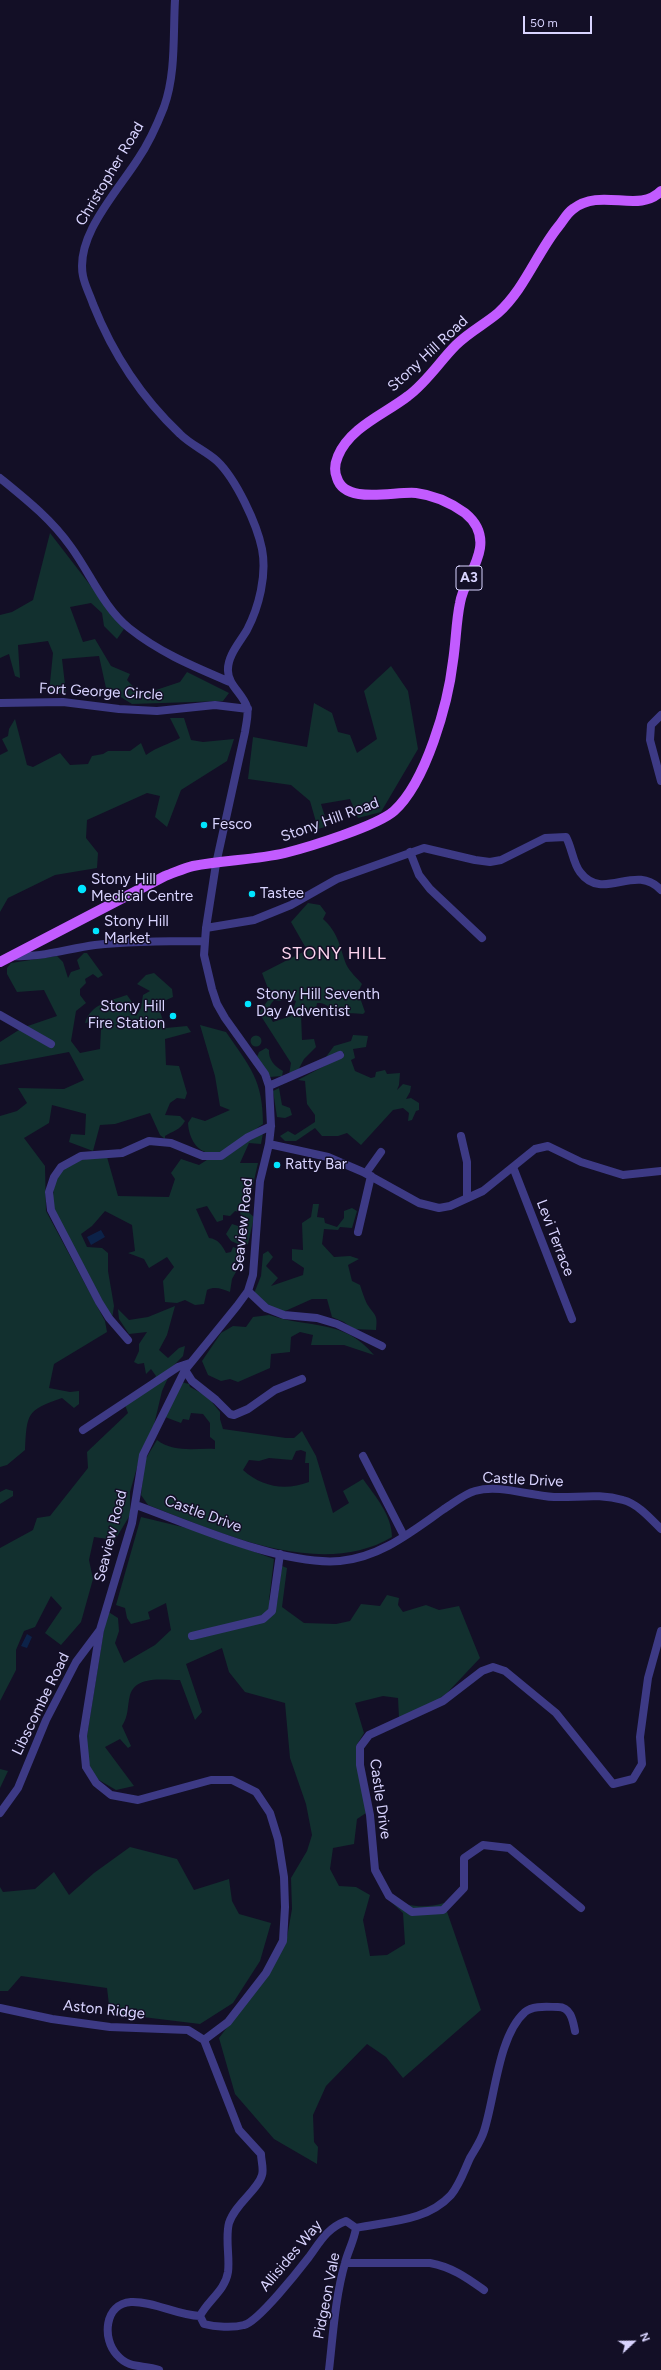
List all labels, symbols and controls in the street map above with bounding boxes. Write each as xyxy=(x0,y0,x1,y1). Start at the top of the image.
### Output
scale bar xyxy=(525,8,594,34)
text: 50 m xyxy=(530,16,558,30)
street label: Christopher Road xyxy=(72,119,148,229)
street label: Stony Hill Road xyxy=(384,312,472,396)
road number: A3 xyxy=(456,566,482,590)
street label: Fort George Circle xyxy=(38,680,164,704)
street label: Stony Hill Road xyxy=(279,794,381,846)
place label: Fesco xyxy=(212,816,252,834)
marker: Fesco xyxy=(199,820,209,830)
place label: Stony Hill Medical Centre xyxy=(91,871,193,906)
marker: Stony Hill Medical Centre xyxy=(76,883,88,895)
place label: Tastee xyxy=(260,885,304,903)
marker: Tastee xyxy=(247,889,257,899)
place label: Stony Hill Market xyxy=(104,913,169,948)
marker: Stony Hill Market xyxy=(91,926,101,936)
district label: STONY HILL xyxy=(281,944,387,964)
place label: Stony Hill Seventh Day Adventist xyxy=(256,986,380,1021)
place label: Stony Hill Fire Station xyxy=(88,998,165,1033)
marker: Stony Hill Seventh Day Adventist xyxy=(243,999,253,1009)
marker: Stony Hill Fire Station xyxy=(168,1011,178,1021)
place label: Ratty Bar xyxy=(285,1156,347,1174)
marker: Ratty Bar xyxy=(272,1160,282,1170)
street label: Seaview Road xyxy=(229,1177,257,1273)
street label: Levi Terrace xyxy=(532,1197,578,1279)
street label: Castle Drive xyxy=(482,1469,564,1491)
street label: Seaview Road xyxy=(91,1488,131,1584)
street label: Castle Drive xyxy=(162,1492,244,1536)
street label: Libscombe Road xyxy=(8,1650,74,1758)
street label: Castle Drive xyxy=(365,1758,395,1840)
street label: Aston Ridge xyxy=(62,1997,146,2023)
street label: Allisides Way xyxy=(256,2217,326,2295)
street label: Pidgeon Vale xyxy=(310,2251,344,2341)
north arrow xyxy=(613,2322,653,2362)
text: N xyxy=(637,2331,652,2344)

